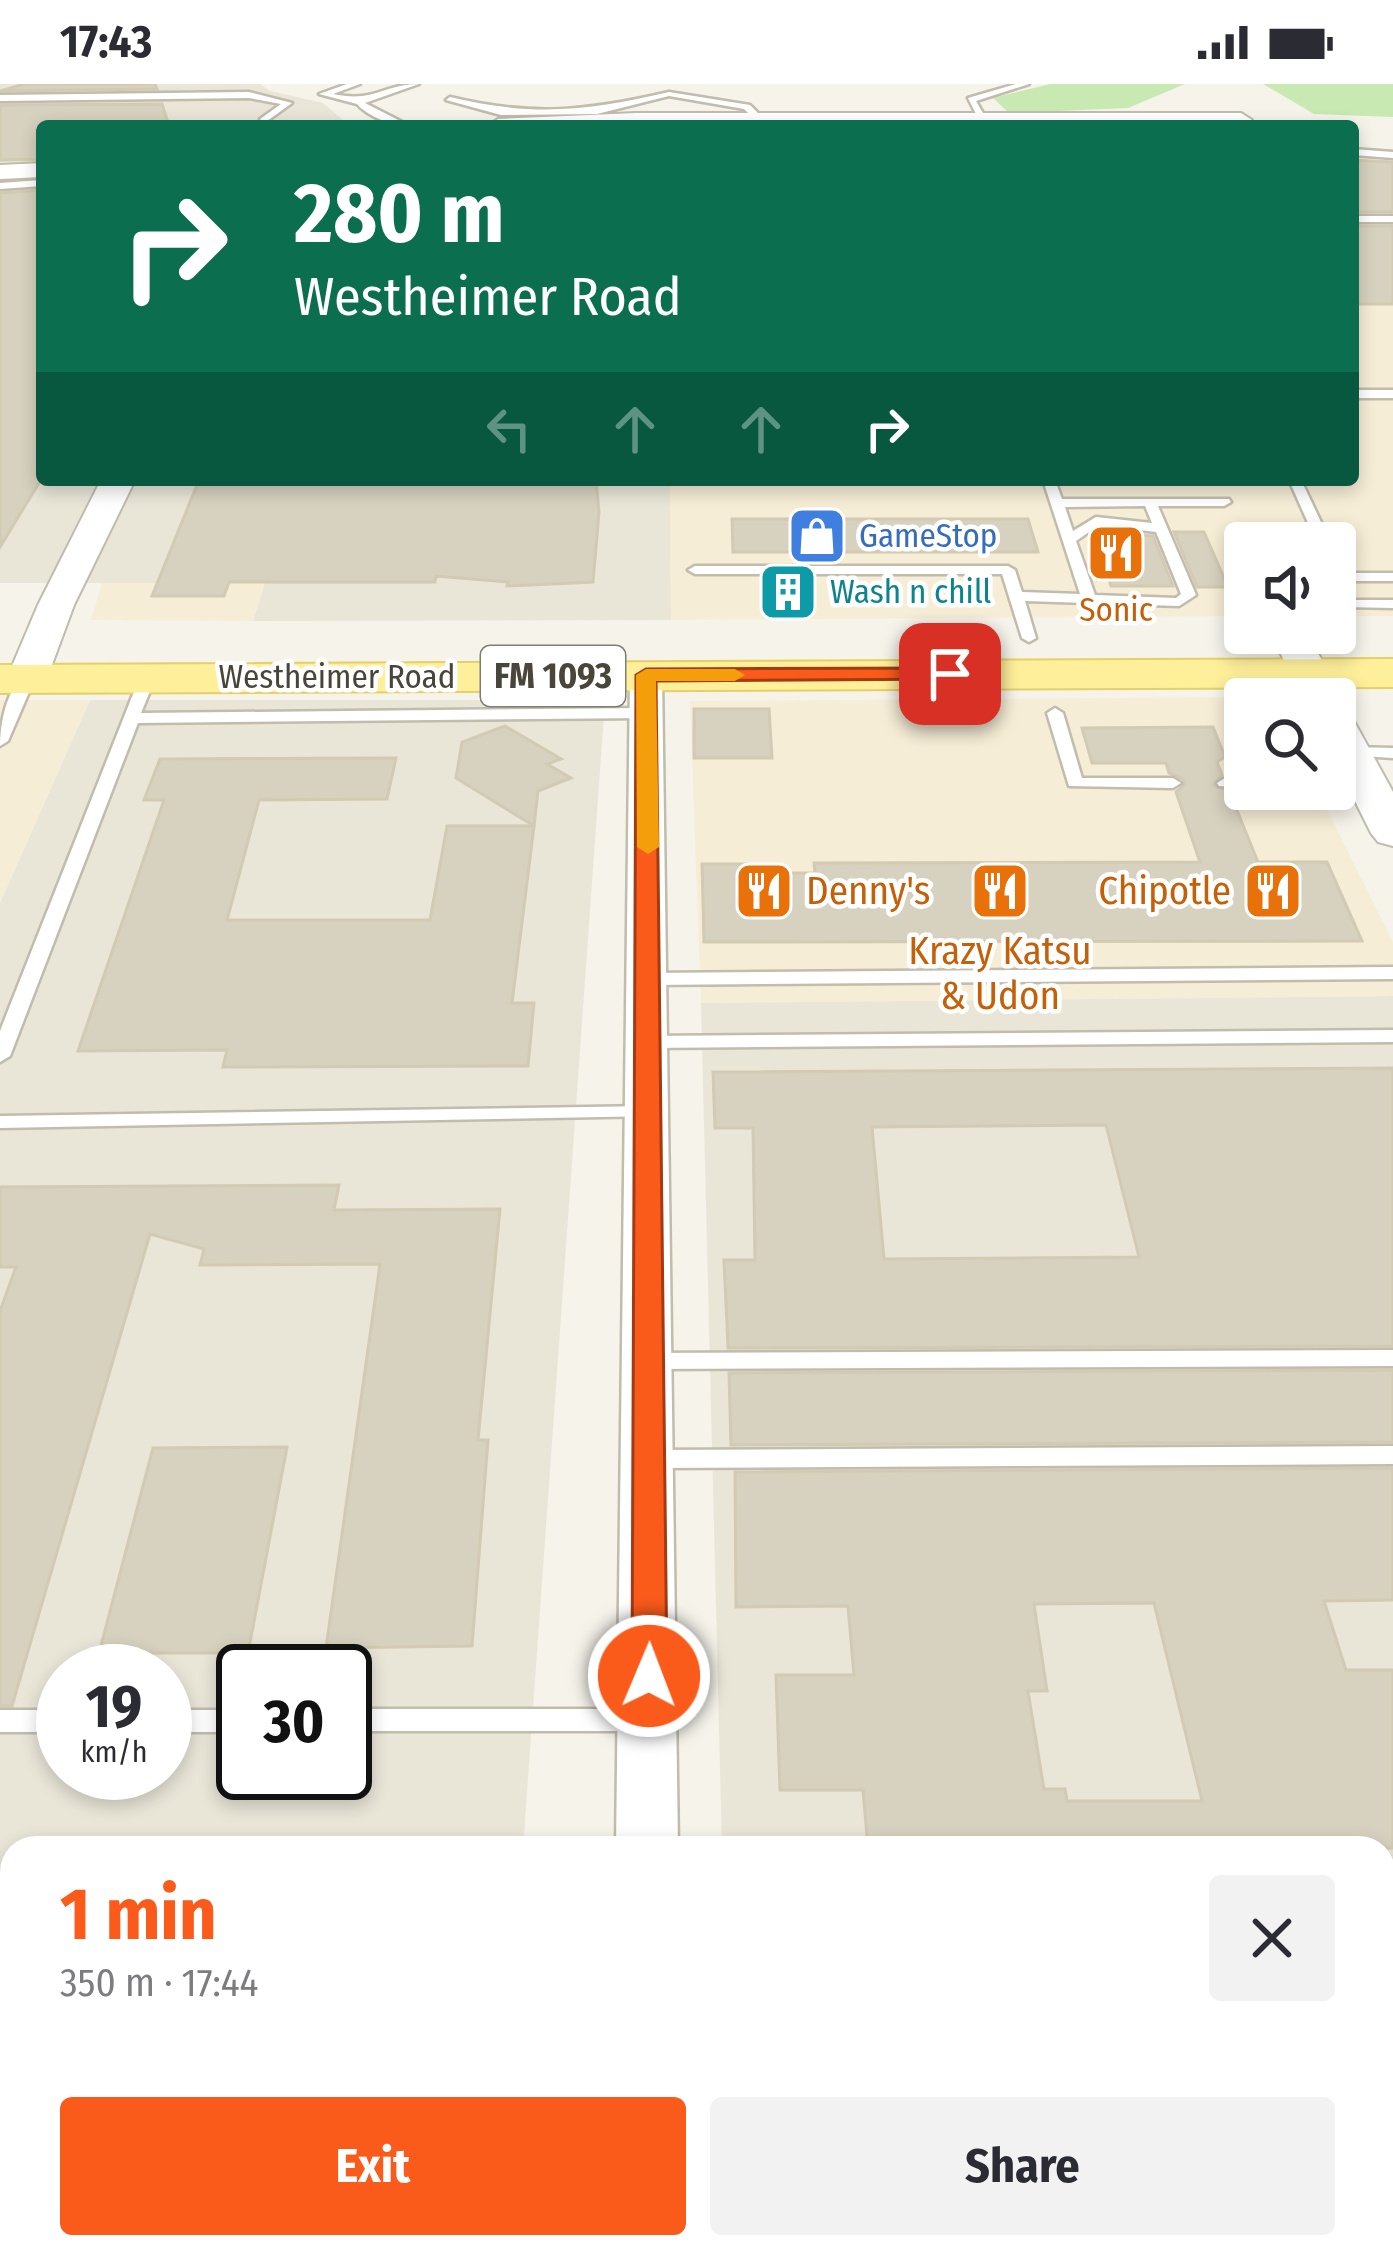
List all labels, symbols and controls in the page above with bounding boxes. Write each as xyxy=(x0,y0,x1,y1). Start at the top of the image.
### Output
text: 17:43 xyxy=(60,15,152,69)
text: 280 m xyxy=(294,163,505,264)
icon: right xyxy=(96,168,252,324)
text: Westheimer Road xyxy=(294,265,682,329)
icon: left xyxy=(476,396,542,462)
icon: ahead xyxy=(602,396,668,462)
icon: ahead xyxy=(728,396,794,462)
icon: right xyxy=(854,396,920,462)
shop icon: GameStop xyxy=(786,505,848,567)
place label: GameStop xyxy=(859,516,997,556)
restaurant icon: Sonic xyxy=(1085,522,1147,584)
map controls xyxy=(1224,522,1356,810)
button: sound xyxy=(1224,522,1356,654)
building icon: Wash n chill xyxy=(757,561,819,623)
place label: Wash n chill xyxy=(830,572,992,612)
place label: Sonic xyxy=(1079,590,1153,630)
pin xyxy=(899,623,1001,725)
icon: arrive xyxy=(917,641,983,707)
road number: FM 1093 xyxy=(481,646,625,706)
street label: Westheimer Road xyxy=(219,657,455,697)
button: search xyxy=(1224,678,1356,810)
restaurant icon: Denny's xyxy=(733,860,795,922)
restaurant icon: Krazy Katsu & Udon xyxy=(969,860,1031,922)
restaurant icon: Chipotle xyxy=(1242,860,1304,922)
place label: Denny's xyxy=(806,868,930,914)
place label: Chipotle xyxy=(1098,868,1231,914)
place label: Krazy Katsu & Udon xyxy=(908,928,1092,1019)
position arrow xyxy=(586,1613,712,1739)
speed limit sign: 30 xyxy=(216,1644,372,1800)
text: 19 xyxy=(86,1671,142,1743)
text: km/h xyxy=(81,1734,147,1770)
text: 1 min xyxy=(60,1872,217,1958)
button: close xyxy=(1209,1875,1335,2001)
text: 350 m · 17:44 xyxy=(60,1960,258,2006)
button: Exit xyxy=(60,2097,686,2235)
button: Share xyxy=(710,2097,1335,2235)

